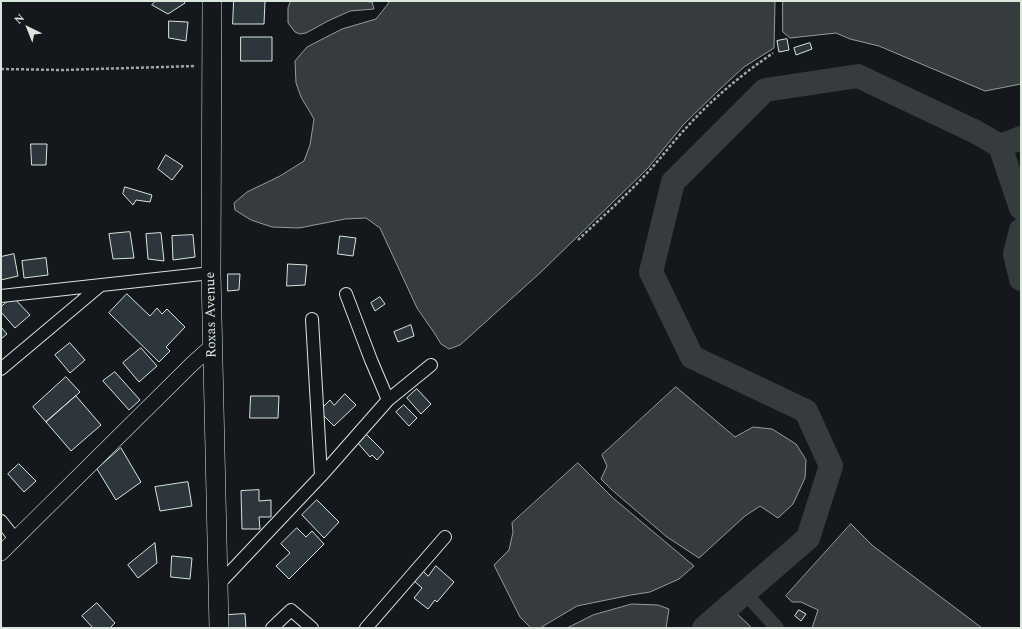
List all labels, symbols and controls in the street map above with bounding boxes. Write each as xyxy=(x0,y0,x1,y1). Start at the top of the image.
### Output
north arrow xyxy=(8,8,48,48)
text: N xyxy=(10,10,29,28)
street label: Roxas Avenue xyxy=(203,272,221,358)

